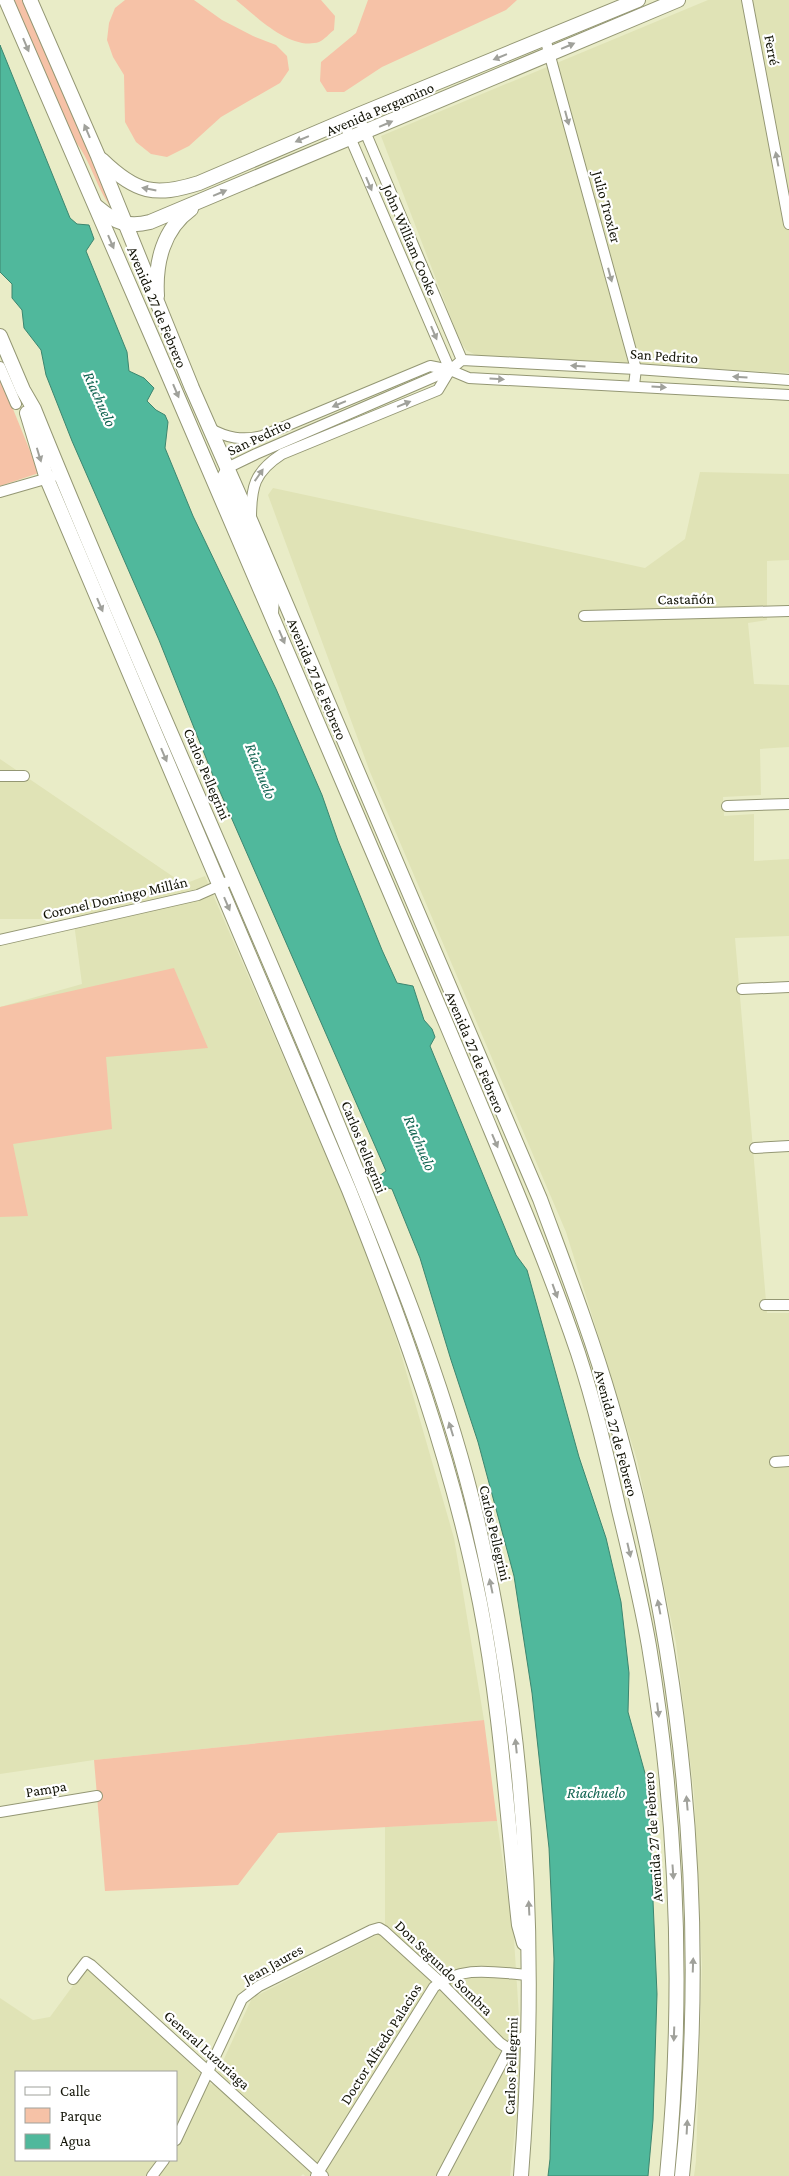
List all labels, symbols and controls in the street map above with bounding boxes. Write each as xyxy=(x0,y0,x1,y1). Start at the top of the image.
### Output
street label: Ferré xyxy=(761,33,783,67)
one-way arrow xyxy=(22,38,30,52)
one-way arrow xyxy=(561,42,575,50)
one-way arrow xyxy=(493,53,507,61)
street label: Avenida Pergamino xyxy=(324,79,437,140)
one-way arrow xyxy=(564,110,572,125)
one-way arrow xyxy=(379,119,393,127)
one-way arrow xyxy=(82,124,90,138)
one-way arrow xyxy=(294,136,309,144)
one-way arrow xyxy=(772,150,780,166)
street label: Julio Troxler xyxy=(588,167,624,246)
one-way arrow xyxy=(366,177,374,191)
street label: John William Cooke xyxy=(378,180,441,299)
one-way arrow xyxy=(142,185,157,193)
one-way arrow xyxy=(213,189,228,197)
one-way arrow xyxy=(108,235,116,249)
street label: Avenida 27 de Febrero xyxy=(124,244,190,370)
one-way arrow xyxy=(606,267,614,282)
one-way arrow xyxy=(430,326,438,340)
street label: San Pedrito xyxy=(629,346,699,366)
one-way arrow xyxy=(570,362,586,370)
water label: Riachuelo xyxy=(80,369,120,429)
one-way arrow xyxy=(732,372,748,380)
one-way arrow xyxy=(489,375,505,383)
one-way arrow xyxy=(651,383,667,391)
one-way arrow xyxy=(172,384,180,398)
one-way arrow xyxy=(396,400,411,407)
one-way arrow xyxy=(332,401,346,409)
street label: San Pedrito xyxy=(225,415,293,459)
one-way arrow xyxy=(36,447,44,462)
one-way arrow xyxy=(255,468,264,482)
street label: Castañón xyxy=(657,591,715,607)
one-way arrow xyxy=(96,598,104,612)
street label: Avenida 27 de Febrero xyxy=(284,616,350,742)
one-way arrow xyxy=(278,630,286,644)
street label: Carlos Pellegrini xyxy=(180,726,234,823)
water label: Riachuelo xyxy=(242,741,280,802)
one-way arrow xyxy=(160,748,168,762)
street label: Coronel Domingo Millán xyxy=(41,874,189,923)
one-way arrow xyxy=(223,897,231,912)
street label: Avenida 27 de Febrero xyxy=(442,989,508,1115)
street label: Carlos Pellegrini xyxy=(337,1099,390,1196)
water label: Riachuelo xyxy=(401,1113,439,1173)
one-way arrow xyxy=(492,1133,500,1148)
one-way arrow xyxy=(552,1284,559,1299)
street label: Avenida 27 de Febrero xyxy=(591,1368,641,1498)
one-way arrow xyxy=(447,1421,454,1436)
street label: Carlos Pellegrini xyxy=(475,1484,514,1583)
one-way arrow xyxy=(625,1543,633,1558)
one-way arrow xyxy=(487,1579,495,1594)
one-way arrow xyxy=(654,1599,662,1615)
one-way arrow xyxy=(654,1702,662,1718)
one-way arrow xyxy=(512,1738,520,1754)
street label: Avenida 27 de Febrero xyxy=(640,1771,666,1903)
street label: Pampa xyxy=(24,1778,68,1801)
water label: Riachuelo xyxy=(567,1784,626,1801)
one-way arrow xyxy=(682,1795,690,1811)
one-way arrow xyxy=(670,1864,678,1880)
one-way arrow xyxy=(525,1900,533,1916)
street label: Don Segundo Sombra xyxy=(391,1917,496,2019)
street label: Jean Jaures xyxy=(239,1941,306,1989)
one-way arrow xyxy=(689,1957,697,1973)
street label: Doctor Alfredo Palacios xyxy=(337,1981,425,2107)
street label: General Luzuriaga xyxy=(160,2007,253,2093)
street label: Carlos Pellegrini xyxy=(501,2017,522,2115)
one-way arrow xyxy=(670,2026,678,2042)
legend xyxy=(15,2071,178,2161)
text: Calle xyxy=(60,2083,91,2099)
text: Parque xyxy=(60,2108,102,2125)
one-way arrow xyxy=(683,2119,691,2135)
text: Agua xyxy=(60,2133,91,2150)

